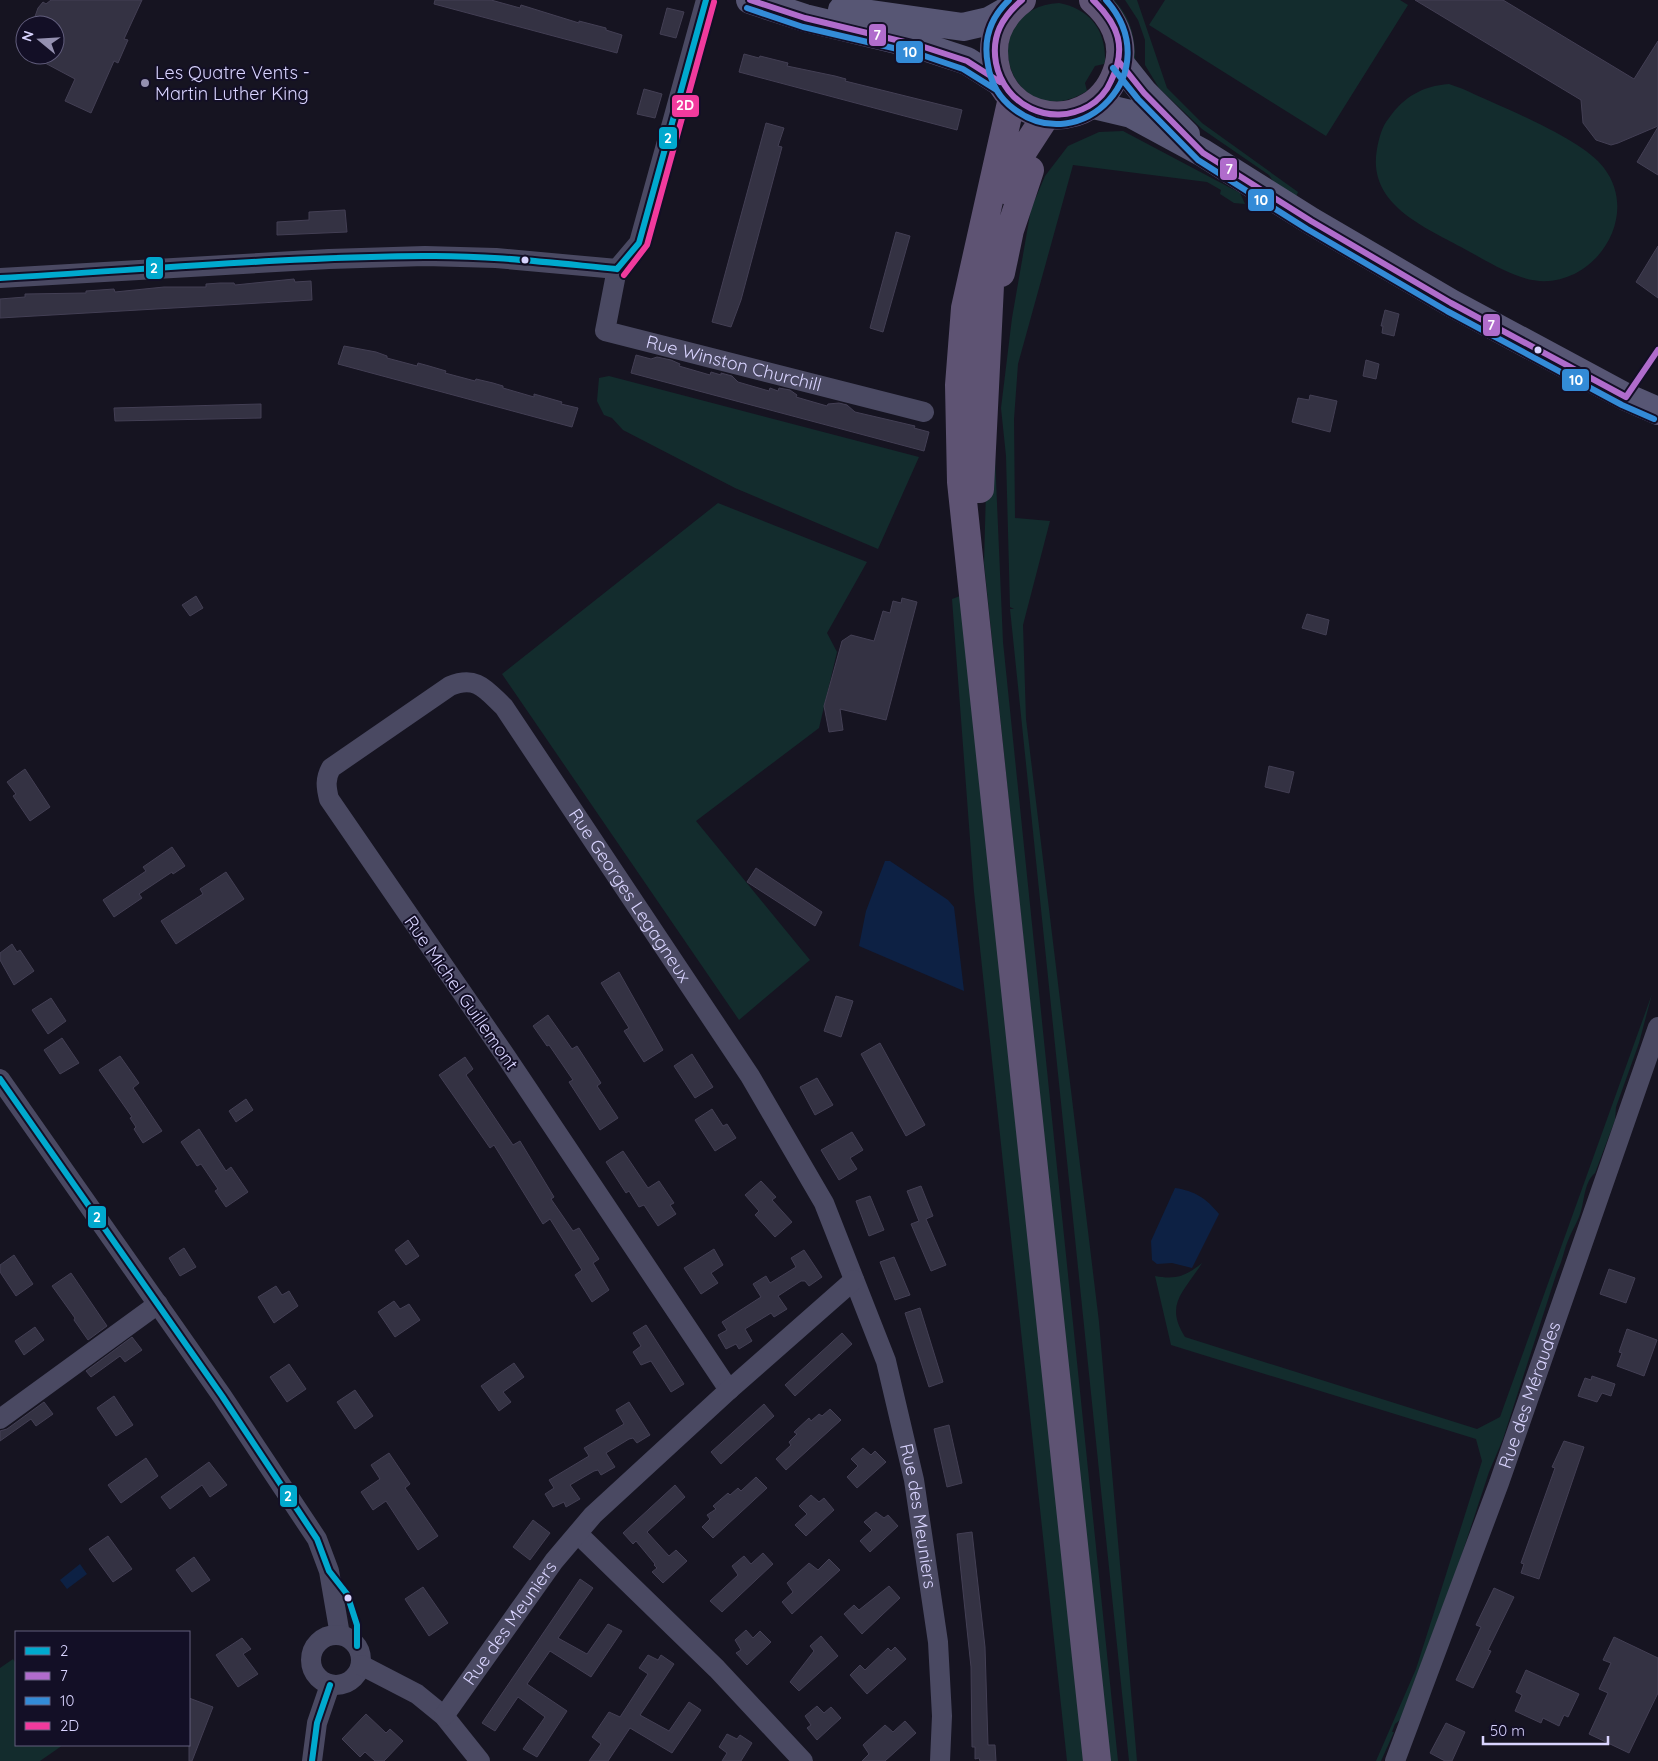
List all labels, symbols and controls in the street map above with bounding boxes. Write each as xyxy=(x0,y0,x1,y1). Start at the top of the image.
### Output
north arrow xyxy=(15,15,65,65)
line badge: 7 xyxy=(868,23,887,47)
text: 7 xyxy=(873,26,881,44)
text: N xyxy=(17,28,38,44)
line badge: 10 xyxy=(895,40,924,64)
text: 10 xyxy=(903,43,917,61)
place label: Les Quatre Vents - Martin Luther King xyxy=(155,61,310,105)
marker: Les Quatre Vents - Martin Luther King xyxy=(139,77,151,89)
line badge: 2D xyxy=(671,94,700,118)
text: 2D xyxy=(676,96,694,114)
line badge: 2 xyxy=(658,126,678,150)
text: 2 xyxy=(664,129,672,147)
line badge: 7 xyxy=(1219,157,1238,181)
text: 7 xyxy=(1225,160,1233,178)
line badge: 10 xyxy=(1247,188,1275,212)
text: 10 xyxy=(1254,191,1268,209)
unlabelled marker xyxy=(520,255,530,265)
line badge: 2 xyxy=(145,256,164,280)
text: 2 xyxy=(150,259,158,277)
line badge: 7 xyxy=(1482,313,1501,337)
text: 7 xyxy=(1487,316,1495,334)
street label: Rue Winston Churchill xyxy=(644,330,824,396)
unlabelled marker xyxy=(1533,345,1543,355)
line badge: 10 xyxy=(1561,368,1590,392)
text: 10 xyxy=(1569,371,1583,389)
street label: Rue Georges Legagneux xyxy=(564,804,697,987)
street label: Rue Michel Guillemont xyxy=(399,911,523,1074)
line badge: 2 xyxy=(87,1205,107,1229)
text: 2 xyxy=(93,1208,101,1226)
street label: Rue des Méraudes xyxy=(1493,1318,1565,1471)
street label: Rue des Meuniers xyxy=(895,1441,942,1590)
line badge: 2 xyxy=(279,1484,298,1508)
text: 2 xyxy=(284,1487,292,1505)
street label: Rue des Meuniers xyxy=(458,1556,561,1689)
unlabelled marker xyxy=(343,1593,353,1603)
legend xyxy=(15,1631,190,1746)
text: 2 xyxy=(60,1641,68,1660)
text: 7 xyxy=(60,1666,68,1685)
text: 10 xyxy=(60,1691,75,1710)
scale bar xyxy=(1483,1714,1608,1746)
text: 2D xyxy=(60,1716,79,1735)
text: 50 m xyxy=(1490,1721,1525,1740)

